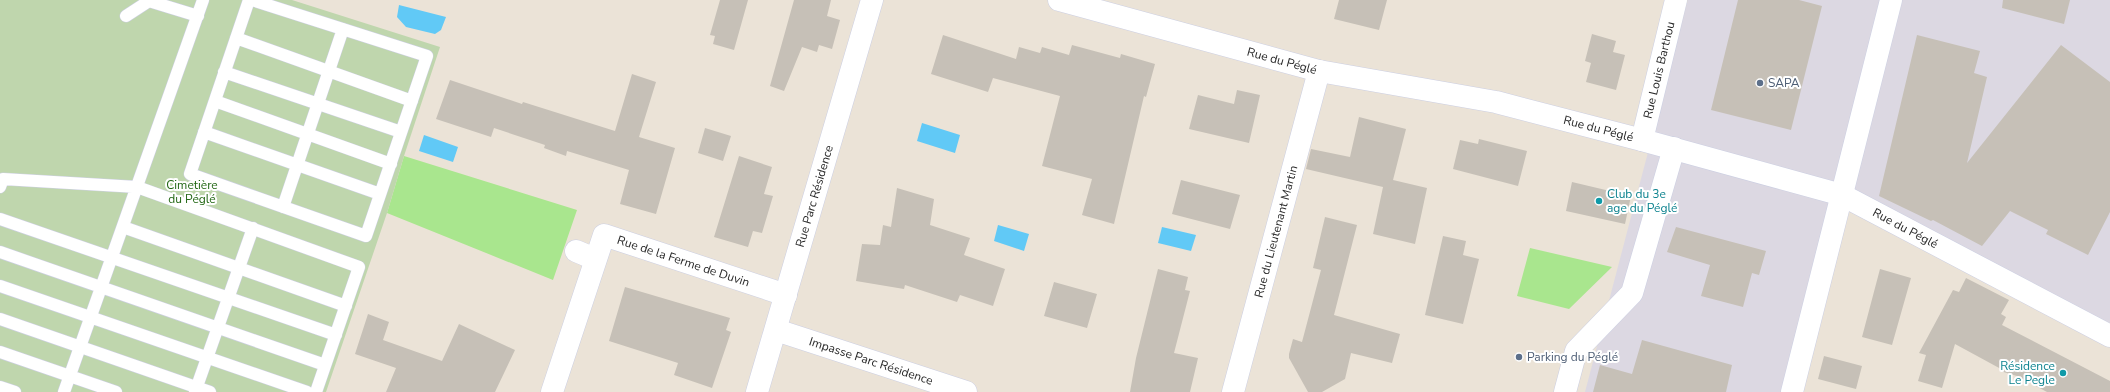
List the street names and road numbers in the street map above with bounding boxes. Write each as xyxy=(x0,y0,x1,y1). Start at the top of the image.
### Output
street label: Rue Louis Barthou xyxy=(1639,20,1678,120)
street label: Rue du Péglé xyxy=(1245,44,1319,78)
street label: Rue du Péglé xyxy=(1562,112,1635,145)
street label: Rue Parc Résidence xyxy=(792,143,837,249)
street label: Rue du Lieutenant Martin xyxy=(1251,164,1301,300)
street label: Rue du Péglé xyxy=(1870,205,1941,252)
street label: Rue de la Ferme de Duvin xyxy=(615,232,752,290)
street label: Impasse Parc Résidence xyxy=(807,333,935,389)

